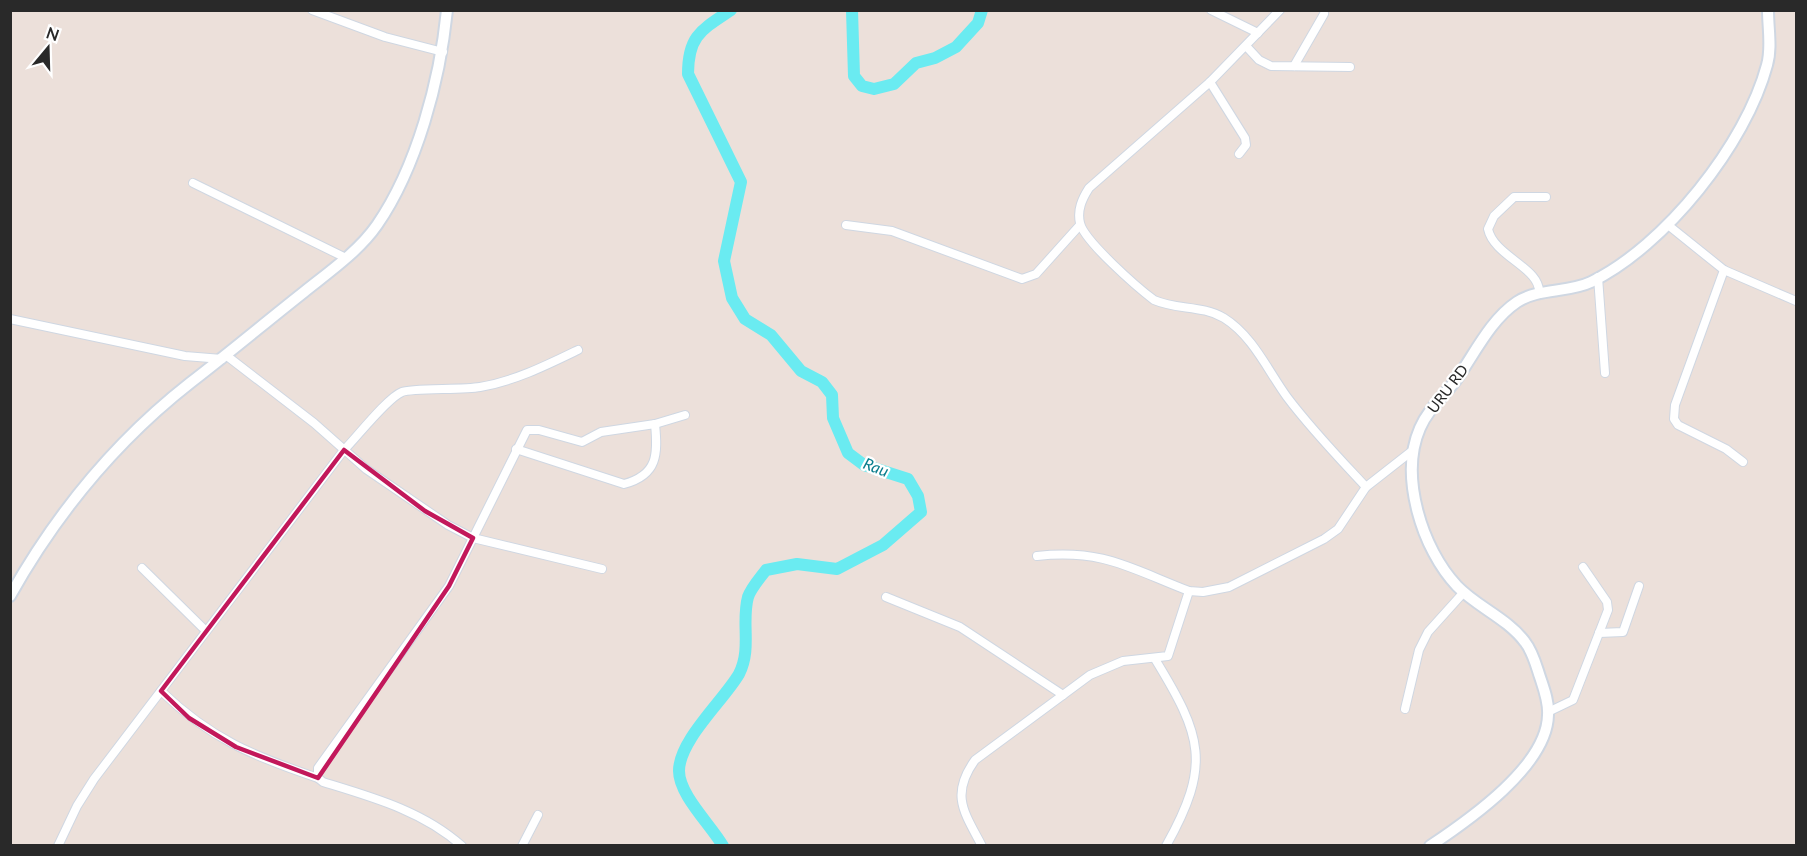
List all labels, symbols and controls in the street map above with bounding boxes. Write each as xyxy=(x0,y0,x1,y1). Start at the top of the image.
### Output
north arrow xyxy=(18,18,78,78)
text: N xyxy=(44,22,62,44)
street label: URU RD xyxy=(1423,361,1471,416)
water label: Rau xyxy=(861,453,892,480)

